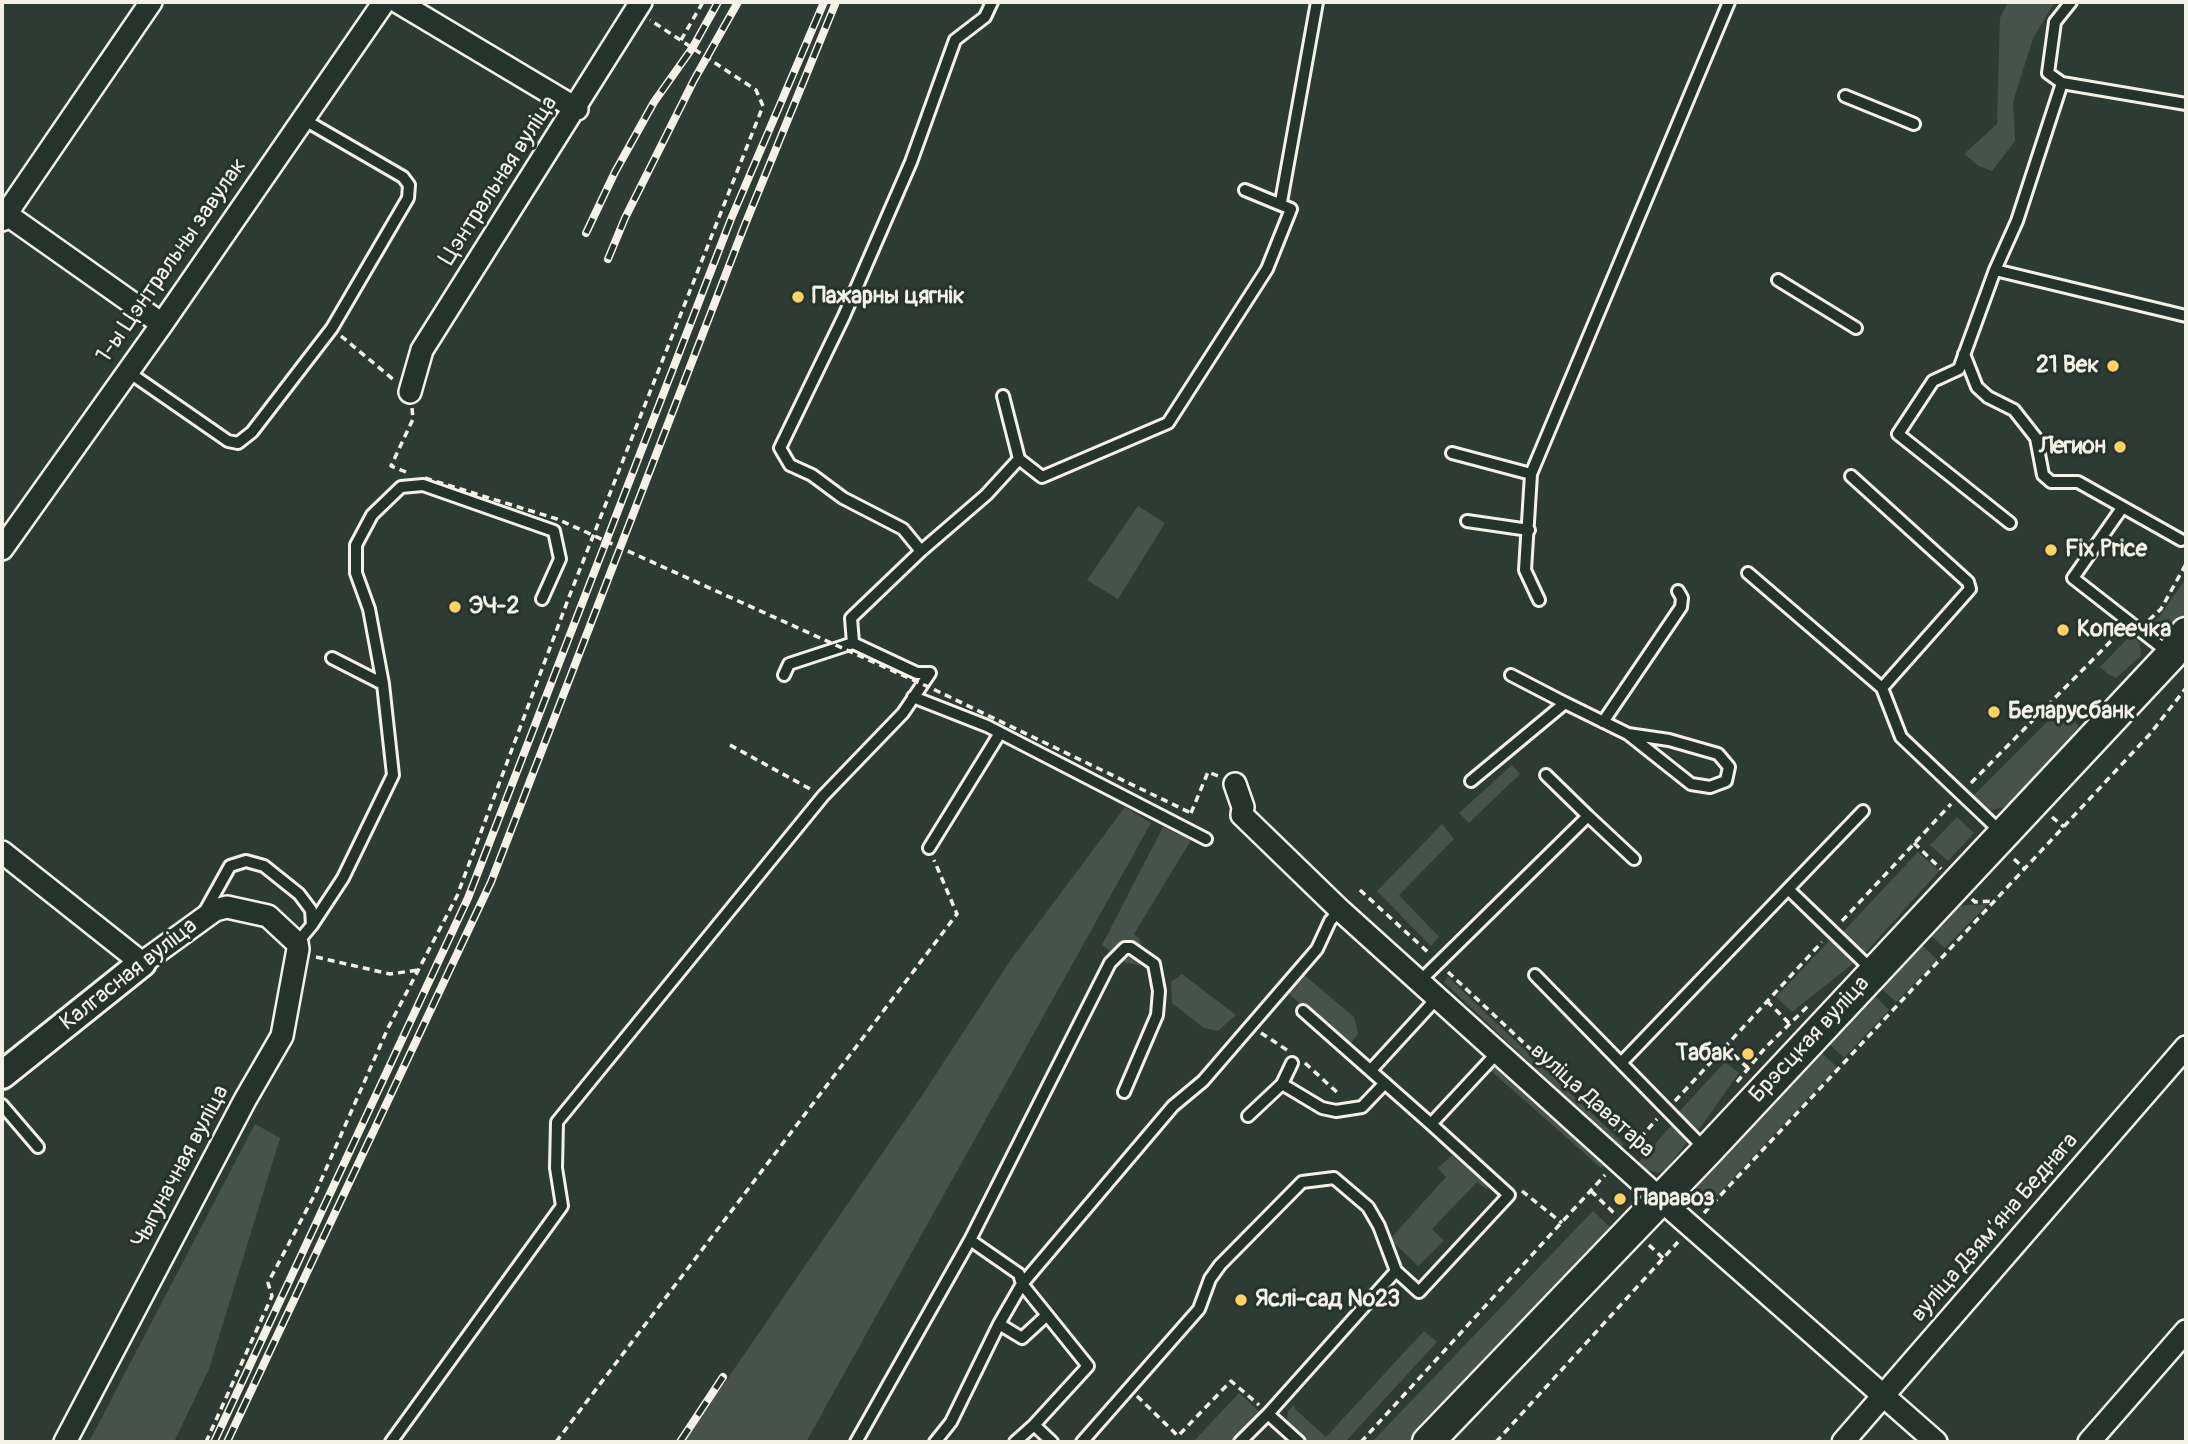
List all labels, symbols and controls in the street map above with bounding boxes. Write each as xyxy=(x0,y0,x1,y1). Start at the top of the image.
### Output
street label: Цэнтральная вуліца xyxy=(434,91,564,271)
street label: 1-ы Цэнтральны завулак xyxy=(91,153,253,369)
place label: Пажарны цягнік xyxy=(812,283,965,311)
marker: Пажарны цягнік xyxy=(790,289,806,305)
place label: 21 Век xyxy=(2036,352,2099,380)
marker: 21 Век xyxy=(2105,358,2121,374)
place label: Легион xyxy=(2039,433,2106,461)
marker: Легион xyxy=(2112,439,2128,455)
place label: Fix Price xyxy=(2065,536,2147,564)
marker: Fix Price xyxy=(2043,542,2059,558)
place label: ЭЧ-2 xyxy=(469,593,519,621)
marker: ЭЧ-2 xyxy=(447,599,463,615)
place label: Копеечка xyxy=(2077,616,2171,644)
marker: Копеечка xyxy=(2055,622,2071,638)
place label: Беларусбанк xyxy=(2008,698,2136,726)
marker: Беларусбанк xyxy=(1986,704,2002,720)
street label: Калгасная вуліца xyxy=(55,913,203,1037)
street label: Брэсцкая вуліца xyxy=(1744,971,1876,1109)
street label: вуліца Даватара xyxy=(1524,1038,1660,1164)
place label: Табак xyxy=(1675,1040,1734,1068)
marker: Табак xyxy=(1740,1046,1756,1062)
street label: Чыгуначная вуліца xyxy=(126,1081,236,1253)
street label: вуліца Дзямʼяна Беднага xyxy=(1905,1128,2085,1328)
place label: Паравоз xyxy=(1634,1185,1715,1213)
marker: Паравоз xyxy=(1612,1191,1628,1207)
place label: Яслі-сад №23 xyxy=(1255,1286,1400,1314)
marker: Яслі-сад №23 xyxy=(1233,1292,1249,1308)

